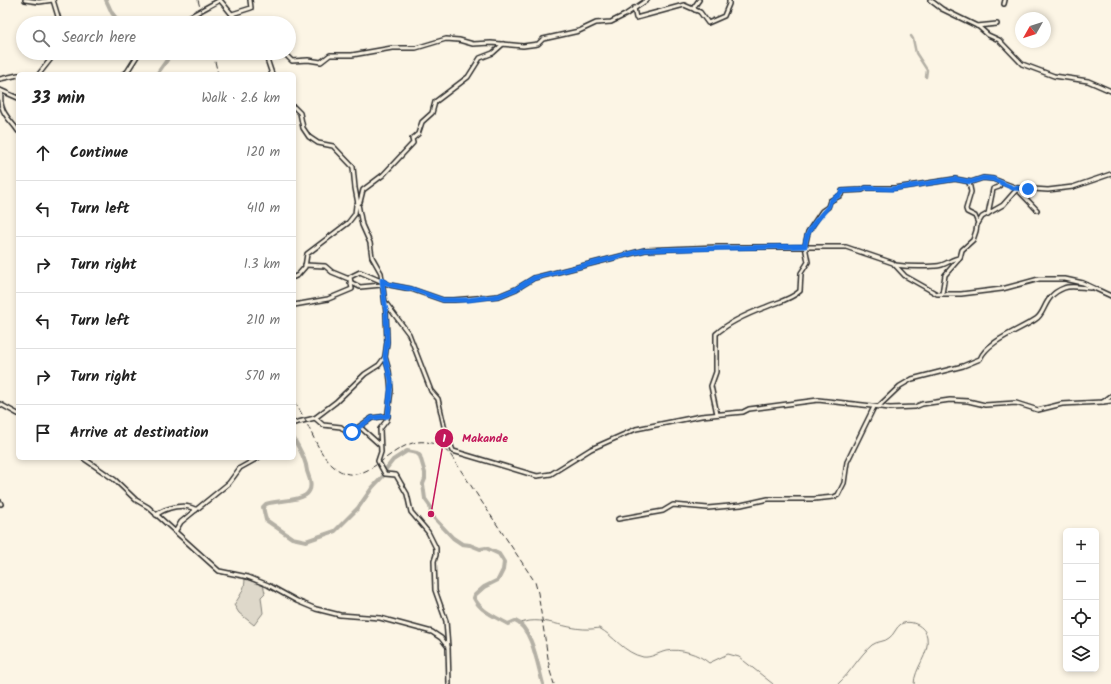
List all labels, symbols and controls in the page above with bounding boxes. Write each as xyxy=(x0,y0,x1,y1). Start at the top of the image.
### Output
north arrow xyxy=(1015,12,1051,48)
search box xyxy=(16,16,296,60)
text: Search here xyxy=(62,26,136,50)
icon: search xyxy=(30,27,52,49)
text: 33 min xyxy=(32,85,85,112)
text: Walk · 2.6 km xyxy=(201,88,280,109)
text: Continue xyxy=(70,141,128,165)
icon: ahead xyxy=(32,142,54,164)
text: 120 m xyxy=(246,142,280,163)
route end xyxy=(1019,180,1037,198)
text: Turn left xyxy=(70,197,130,221)
icon: left xyxy=(32,198,54,220)
text: 410 m xyxy=(247,198,280,219)
text: Turn right xyxy=(70,253,137,277)
icon: right xyxy=(32,254,54,276)
text: 1.3 km xyxy=(244,254,280,275)
text: Turn left xyxy=(70,309,130,333)
icon: left xyxy=(32,310,54,332)
text: 210 m xyxy=(246,310,280,331)
text: Turn right xyxy=(70,365,137,389)
icon: right xyxy=(32,366,54,388)
text: 570 m xyxy=(245,366,280,387)
text: Arrive at destination xyxy=(70,421,209,445)
icon: arrive xyxy=(32,422,54,444)
route start xyxy=(343,423,361,441)
callout: Makande xyxy=(434,426,516,450)
text: 1 xyxy=(442,429,446,448)
text: Makande xyxy=(462,429,508,448)
map controls xyxy=(1063,528,1099,672)
button: + xyxy=(1063,528,1099,564)
button: − xyxy=(1063,564,1099,600)
button: locate xyxy=(1063,600,1099,636)
button: layers xyxy=(1063,636,1099,672)

